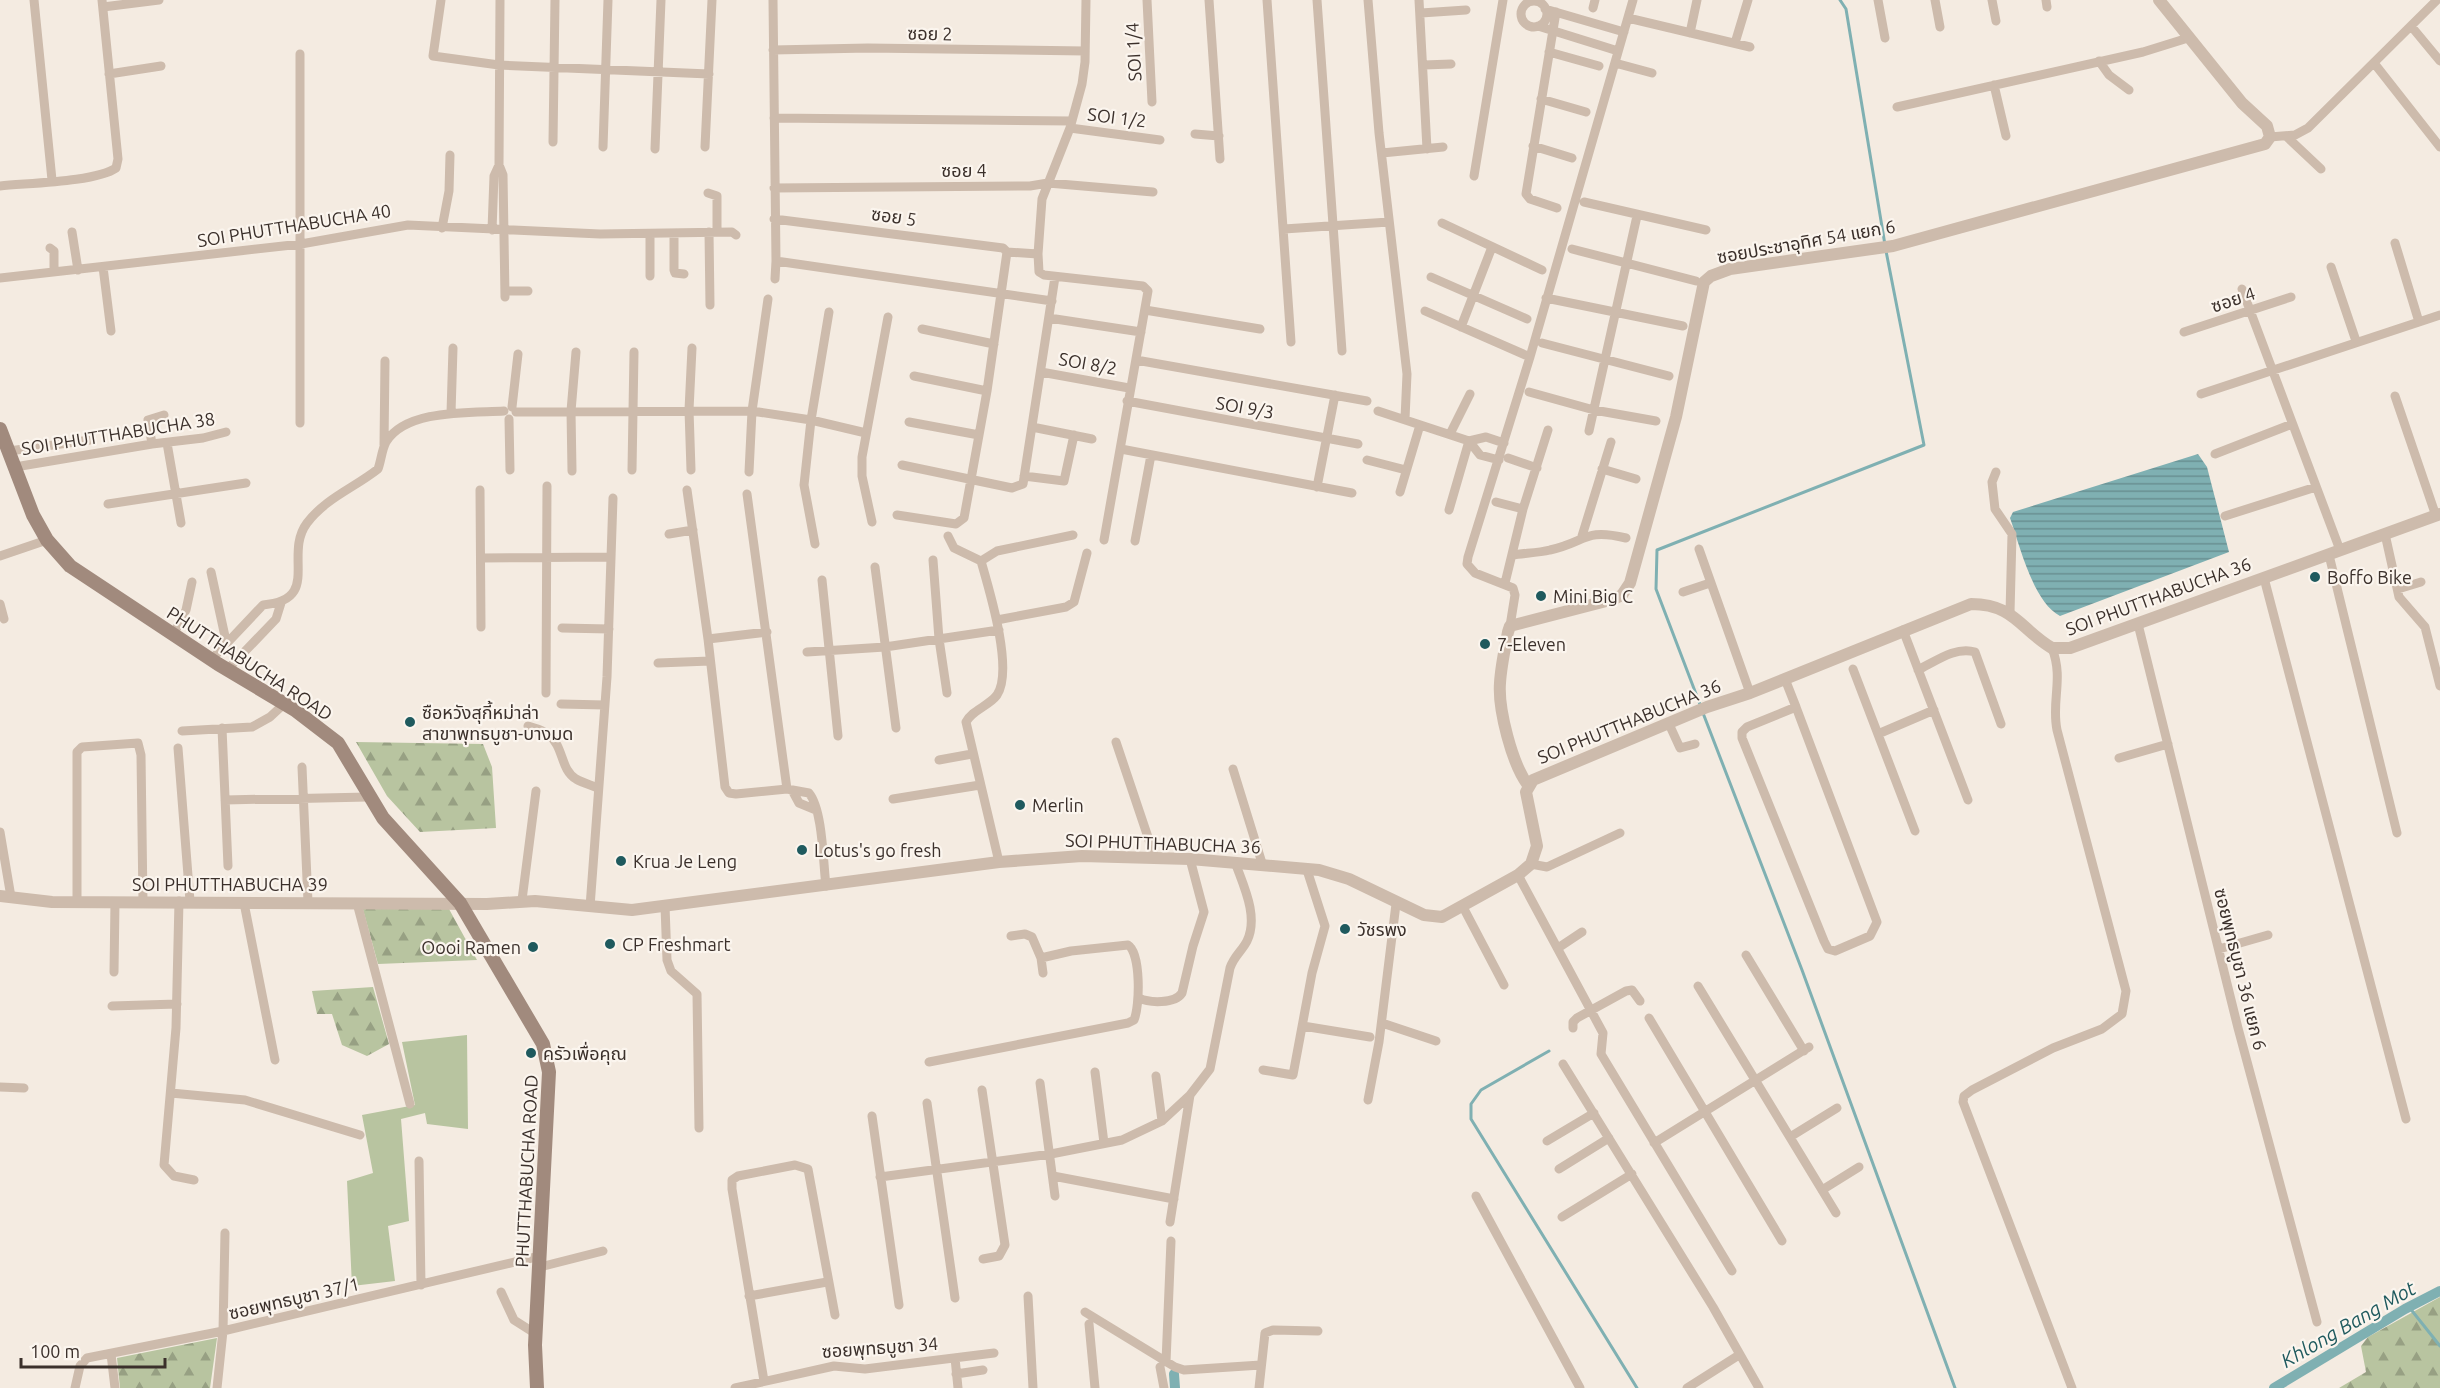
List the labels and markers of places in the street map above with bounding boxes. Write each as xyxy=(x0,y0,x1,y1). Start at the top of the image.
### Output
place label: Boffo Bike xyxy=(2327,567,2412,587)
marker: Boffo Bike xyxy=(2308,570,2322,584)
place label: Mini Big C xyxy=(1553,586,1633,606)
marker: Mini Big C xyxy=(1534,589,1548,603)
place label: 7-Eleven xyxy=(1497,634,1566,654)
marker: 7-Eleven xyxy=(1478,637,1492,651)
place label: ซือหวังสุกี้หม่าล่า สาขาพุทธบูชา-บางมด xyxy=(422,700,573,746)
marker: ซือหวังสุกี้หม่าล่า สาขาพุทธบูชา-บางมด xyxy=(403,715,417,729)
place label: Merlin xyxy=(1032,795,1084,815)
marker: Merlin xyxy=(1013,798,1027,812)
place label: Lotus's go fresh xyxy=(814,840,942,860)
marker: Lotus's go fresh xyxy=(795,843,809,857)
place label: Krua Je Leng xyxy=(633,851,737,871)
marker: Krua Je Leng xyxy=(614,854,628,868)
place label: วัชรพง xyxy=(1357,919,1407,939)
marker: วัชรพง xyxy=(1338,922,1352,936)
place label: CP Freshmart xyxy=(622,934,731,954)
place label: Oooi Ramen xyxy=(421,937,521,957)
marker: CP Freshmart xyxy=(603,937,617,951)
marker: Oooi Ramen xyxy=(526,940,540,954)
place label: ครัวเพื่อคุณ xyxy=(543,1041,627,1065)
marker: ครัวเพื่อคุณ xyxy=(524,1046,538,1060)

